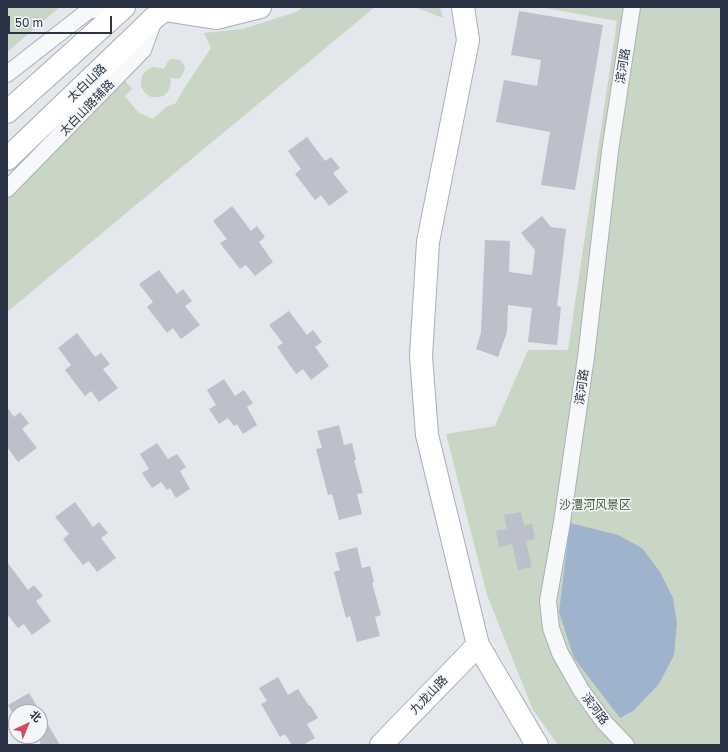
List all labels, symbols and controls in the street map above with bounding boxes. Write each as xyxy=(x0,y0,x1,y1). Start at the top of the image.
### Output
scale bar xyxy=(10,8,114,34)
text: 50 m xyxy=(15,15,43,30)
street label: 滨河路 xyxy=(613,47,633,85)
street label: 太白山路 xyxy=(65,61,109,105)
street label: 太白山路辅路 xyxy=(57,77,117,139)
street label: 滨河路 xyxy=(572,368,592,406)
park label: 沙澧河风景区 xyxy=(559,498,631,512)
street label: 九龙山路 xyxy=(407,673,451,717)
street label: 滨河路 xyxy=(578,690,612,728)
north arrow xyxy=(8,704,48,744)
text: 北 xyxy=(28,707,44,724)

